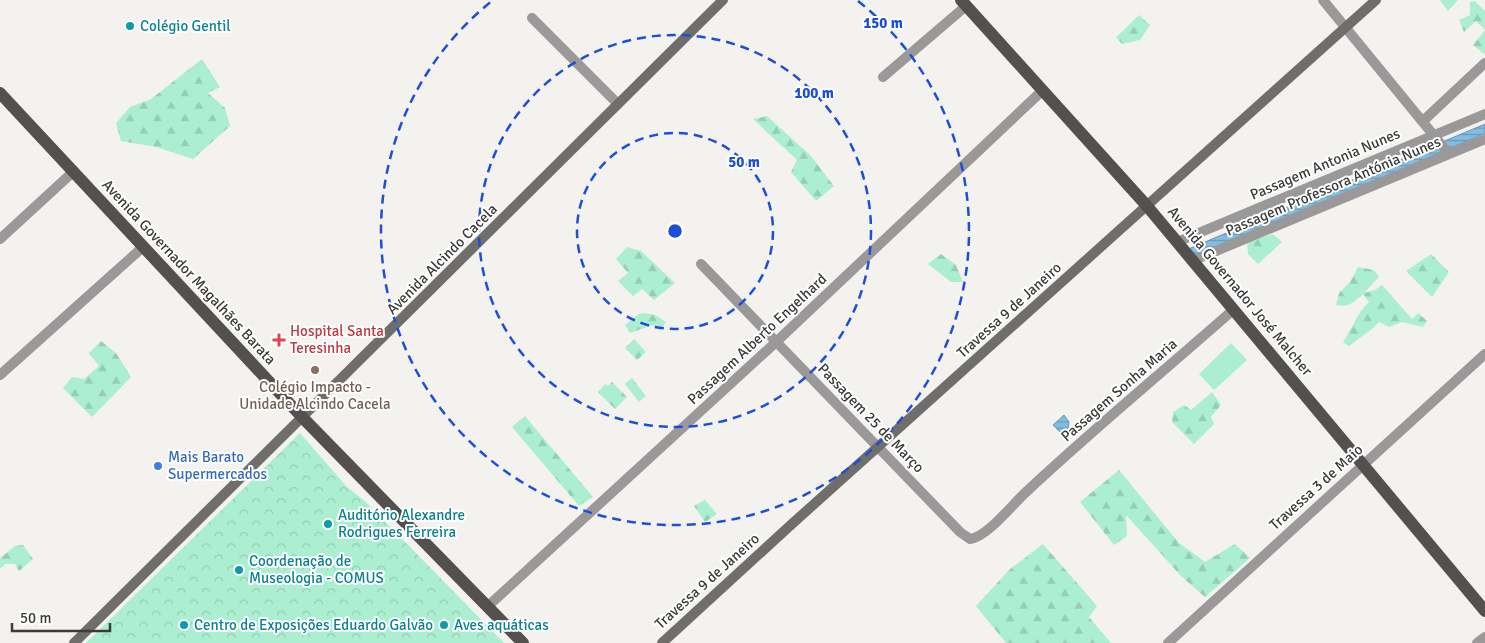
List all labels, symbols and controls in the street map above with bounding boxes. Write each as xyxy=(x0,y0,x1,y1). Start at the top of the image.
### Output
text: 150 m xyxy=(863,14,903,32)
place label: Colégio Gentil xyxy=(140,17,231,35)
marker: Colégio Gentil xyxy=(124,20,136,32)
text: 100 m xyxy=(794,84,834,102)
street label: Passagem Antonia Nunes xyxy=(1247,124,1403,204)
street label: Passagem Professora Antónia Nunes xyxy=(1223,132,1444,240)
text: 50 m xyxy=(728,153,760,171)
street label: Avenida Governador Magalhães Barata xyxy=(98,176,280,368)
street label: Avenida Alcindo Cacela xyxy=(383,200,501,318)
street label: Avenida Governador José Malcher xyxy=(1164,203,1316,380)
centre of rings xyxy=(666,222,684,240)
street label: Travessa 9 de Janeiro xyxy=(953,258,1065,362)
street label: Passagem Alberto Engelhard xyxy=(684,270,830,408)
place label: Hospital Santa Teresinha xyxy=(290,322,384,357)
marker: Hospital Santa Teresinha xyxy=(272,333,286,347)
street label: Passagem Sonha Maria xyxy=(1057,335,1181,445)
street label: Passagem 25 de Março xyxy=(814,360,928,477)
marker: Colégio Impacto - Unidade Alcindo Cacela xyxy=(309,364,321,376)
place label: Colégio Impacto - Unidade Alcindo Cacela xyxy=(239,378,391,413)
street label: Travessa 3 de Maio xyxy=(1266,440,1367,534)
place label: Mais Barato Supermercados xyxy=(168,448,268,483)
marker: Mais Barato Supermercados xyxy=(152,460,164,472)
place label: Auditório Alexandre Rodrigues Ferreira xyxy=(338,506,465,541)
marker: Auditório Alexandre Rodrigues Ferreira xyxy=(322,518,334,530)
street label: Travessa 9 de Janeiro xyxy=(651,529,763,633)
place label: Coordenação de Museologia - COMUS xyxy=(249,552,384,587)
marker: Coordenação de Museologia - COMUS xyxy=(233,564,245,576)
scale bar xyxy=(12,600,110,632)
text: 50 m xyxy=(20,609,51,627)
place label: Centro de Exposições Eduardo Galvão xyxy=(194,616,433,634)
place label: Aves aquáticas xyxy=(454,616,549,634)
marker: Centro de Exposições Eduardo Galvão xyxy=(178,619,190,631)
marker: Aves aquáticas xyxy=(438,619,450,631)

